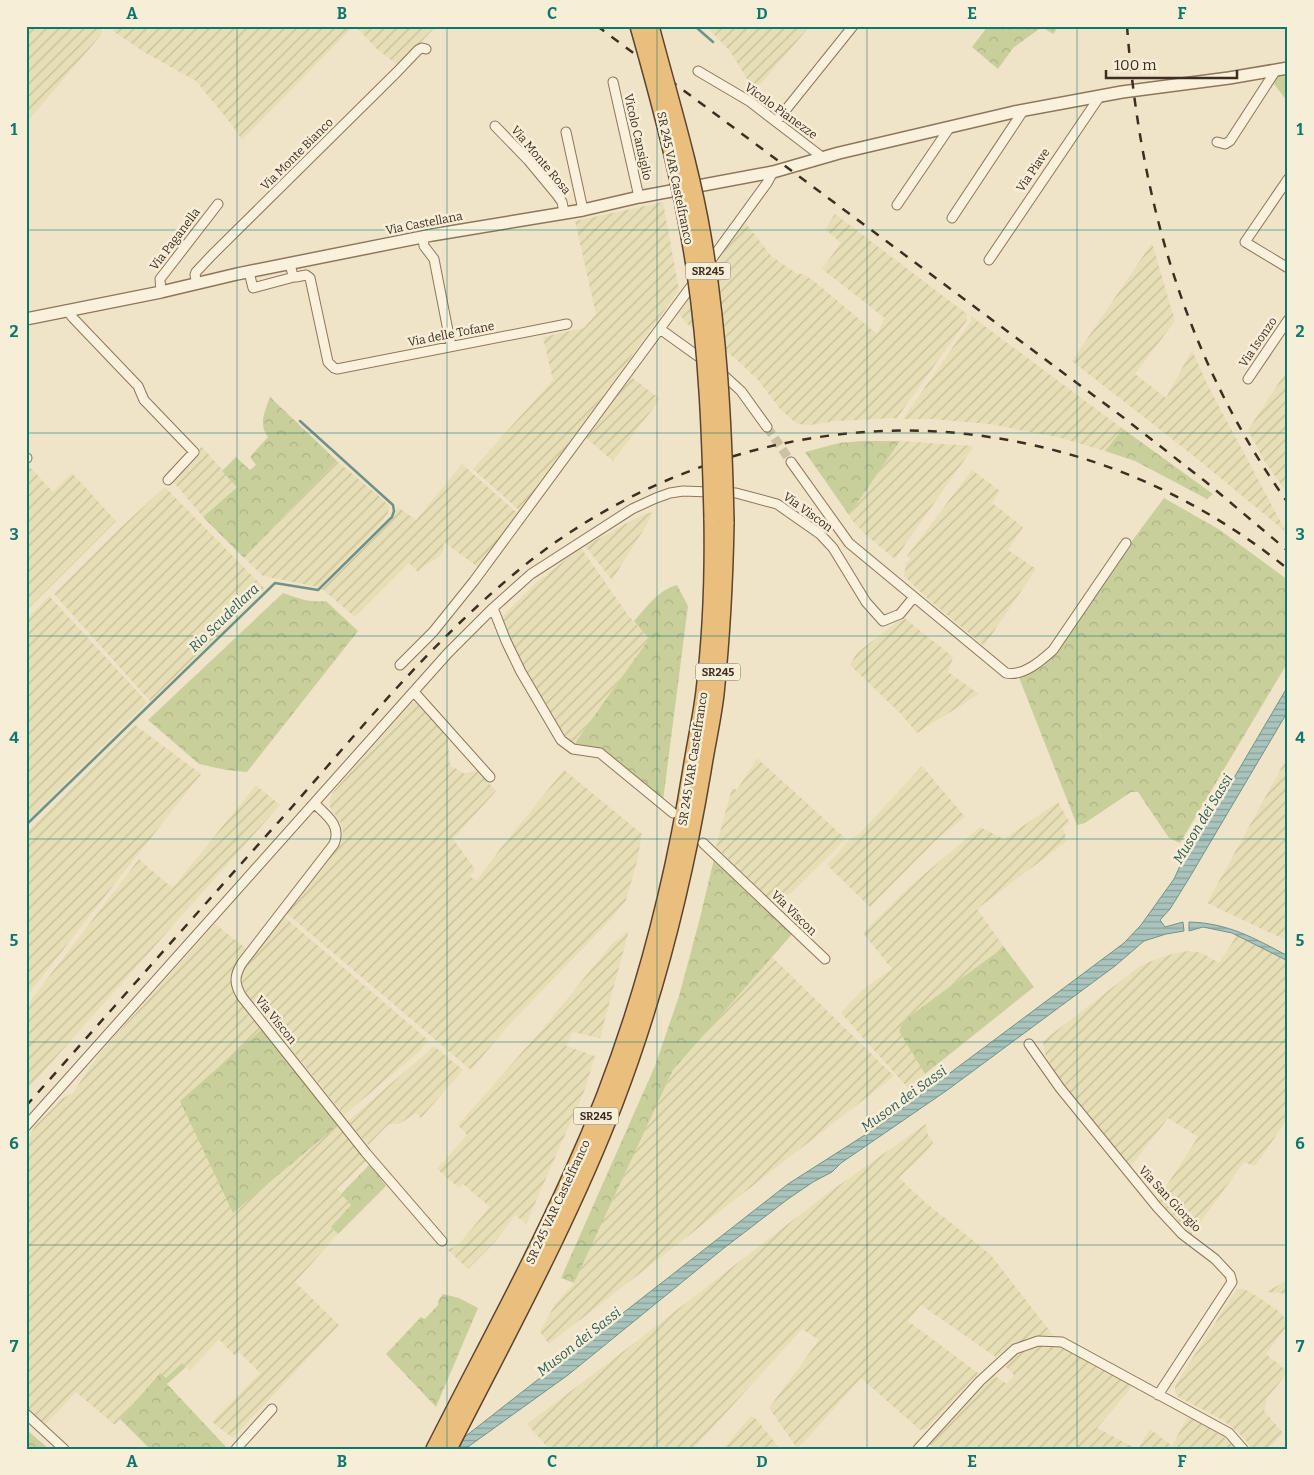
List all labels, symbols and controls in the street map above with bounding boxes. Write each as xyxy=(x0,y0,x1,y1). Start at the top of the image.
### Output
text: A xyxy=(126,4,138,23)
text: B xyxy=(337,4,347,23)
text: C xyxy=(547,4,557,23)
text: D xyxy=(756,4,768,23)
text: E xyxy=(967,4,977,23)
text: F xyxy=(1178,4,1187,23)
scale bar xyxy=(1106,48,1238,80)
text: 100 m xyxy=(1114,56,1157,74)
street label: Vicolo Pianezze xyxy=(742,80,820,142)
street label: Vicolo Cansiglio xyxy=(621,92,655,182)
street label: SR 245 VAR Castelfranco xyxy=(654,110,696,246)
street label: Via Monte Bianco xyxy=(258,115,336,193)
text: 1 xyxy=(11,120,18,139)
text: 1 xyxy=(1297,120,1304,139)
street label: Via Monte Rosa xyxy=(508,123,574,197)
street label: Via Piave xyxy=(1013,146,1053,194)
street label: Via Paganella xyxy=(147,205,203,273)
street label: Via Castellana xyxy=(384,209,464,237)
road number: SR245 xyxy=(686,262,730,280)
street label: Via Isonzo xyxy=(1236,314,1280,370)
street label: Via delle Tofane xyxy=(407,319,495,349)
text: 2 xyxy=(9,322,19,341)
text: 2 xyxy=(1295,322,1305,341)
street label: Via Viscon xyxy=(781,489,836,535)
text: 3 xyxy=(9,525,19,544)
text: 3 xyxy=(1295,525,1305,544)
water label: Rio Scudellara xyxy=(185,580,263,656)
road number: SR245 xyxy=(696,664,740,680)
street label: SR 245 VAR Castelfranco xyxy=(675,691,711,827)
text: 4 xyxy=(9,728,19,747)
text: 4 xyxy=(1295,728,1305,747)
water label: Muson dei Sassi xyxy=(1170,771,1236,867)
street label: Via Viscon xyxy=(768,888,820,938)
text: 5 xyxy=(10,931,19,950)
text: 5 xyxy=(1296,931,1305,950)
street label: Via Viscon xyxy=(252,993,300,1047)
water label: Muson dei Sassi xyxy=(858,1062,950,1136)
road number: SR245 xyxy=(574,1108,618,1124)
text: 6 xyxy=(9,1134,19,1153)
text: 6 xyxy=(1295,1134,1305,1153)
street label: SR 245 VAR Castelfranco xyxy=(523,1138,593,1266)
street label: Via San Giorgio xyxy=(1136,1163,1204,1235)
water label: Muson dei Sassi xyxy=(534,1304,624,1380)
text: 7 xyxy=(10,1337,19,1356)
text: 7 xyxy=(1296,1337,1305,1356)
text: A xyxy=(126,1452,138,1471)
text: B xyxy=(337,1452,347,1471)
text: C xyxy=(547,1452,557,1471)
text: D xyxy=(756,1452,768,1471)
text: E xyxy=(967,1452,977,1471)
text: F xyxy=(1178,1452,1187,1471)

